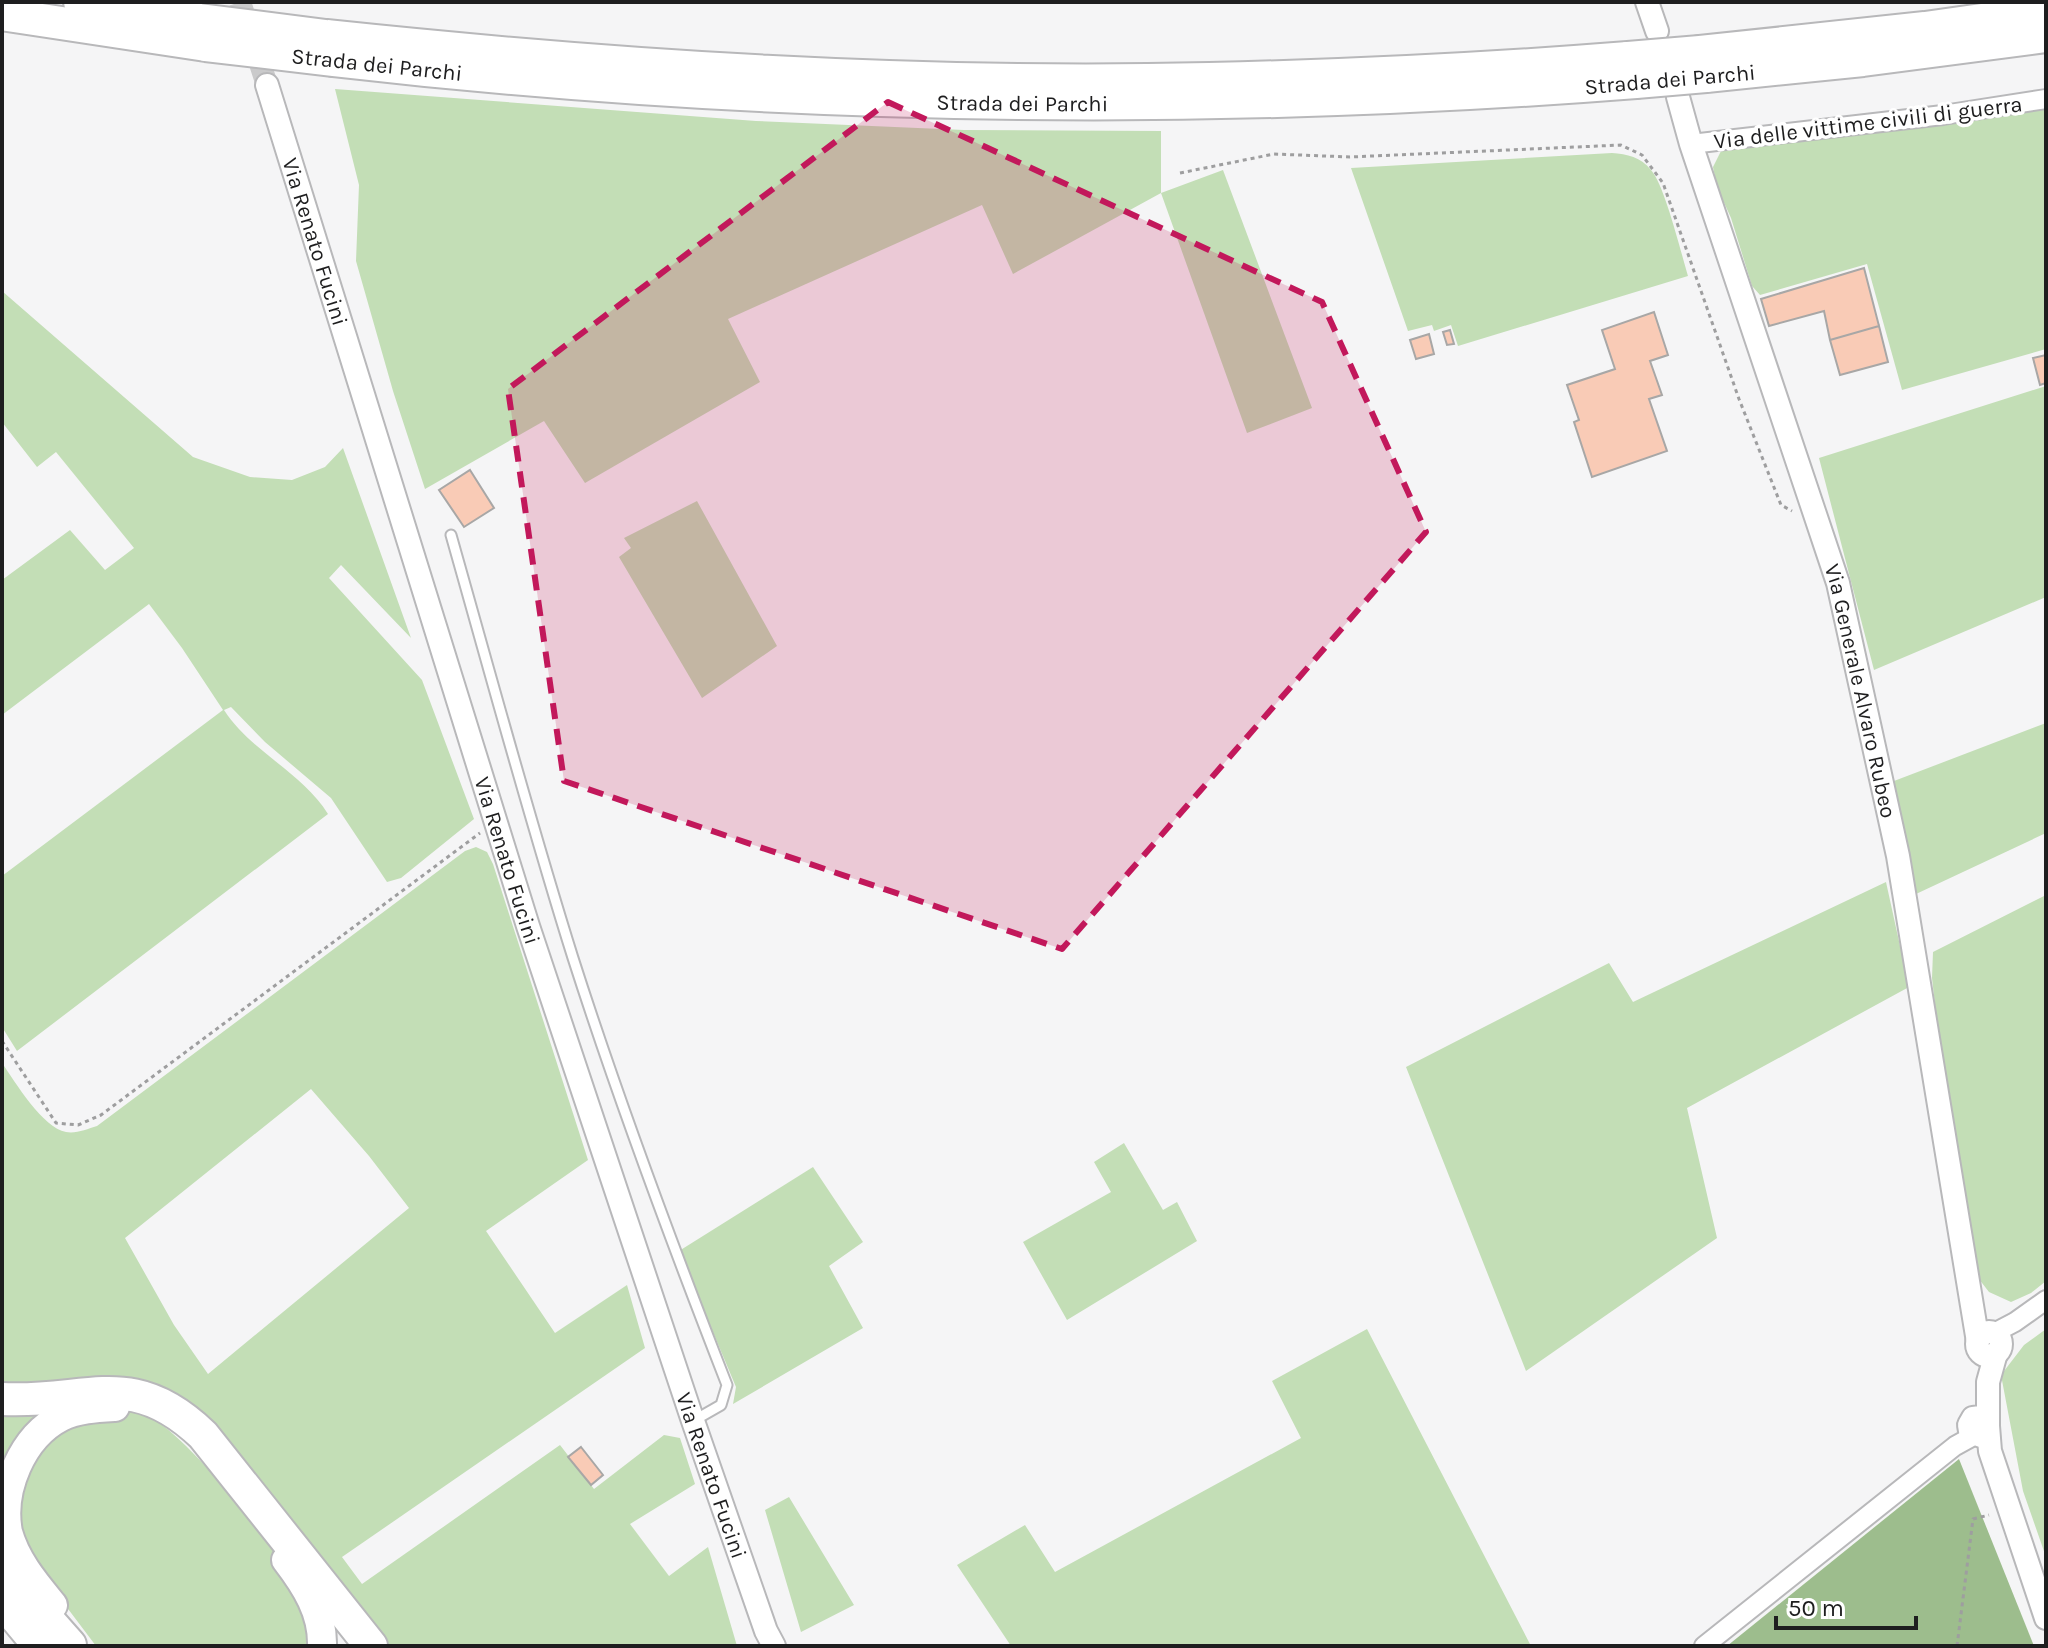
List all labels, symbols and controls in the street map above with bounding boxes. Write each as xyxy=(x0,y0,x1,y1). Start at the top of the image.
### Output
street label: Strada dei Parchi xyxy=(290,43,464,87)
street label: Strada dei Parchi xyxy=(1584,60,1757,100)
street label: Strada dei Parchi xyxy=(936,90,1108,117)
street label: Via delle vittime civili di guerra xyxy=(1712,91,2024,155)
street label: Via Renato Fucini xyxy=(276,155,353,329)
street label: Via Generale Alvaro Rubeo xyxy=(1819,561,1901,820)
street label: Via Renato Fucini xyxy=(468,774,545,948)
street label: Via Renato Fucini xyxy=(670,1389,752,1562)
scale bar xyxy=(1776,1580,1916,1630)
text: 50 m xyxy=(1788,1594,1844,1622)

